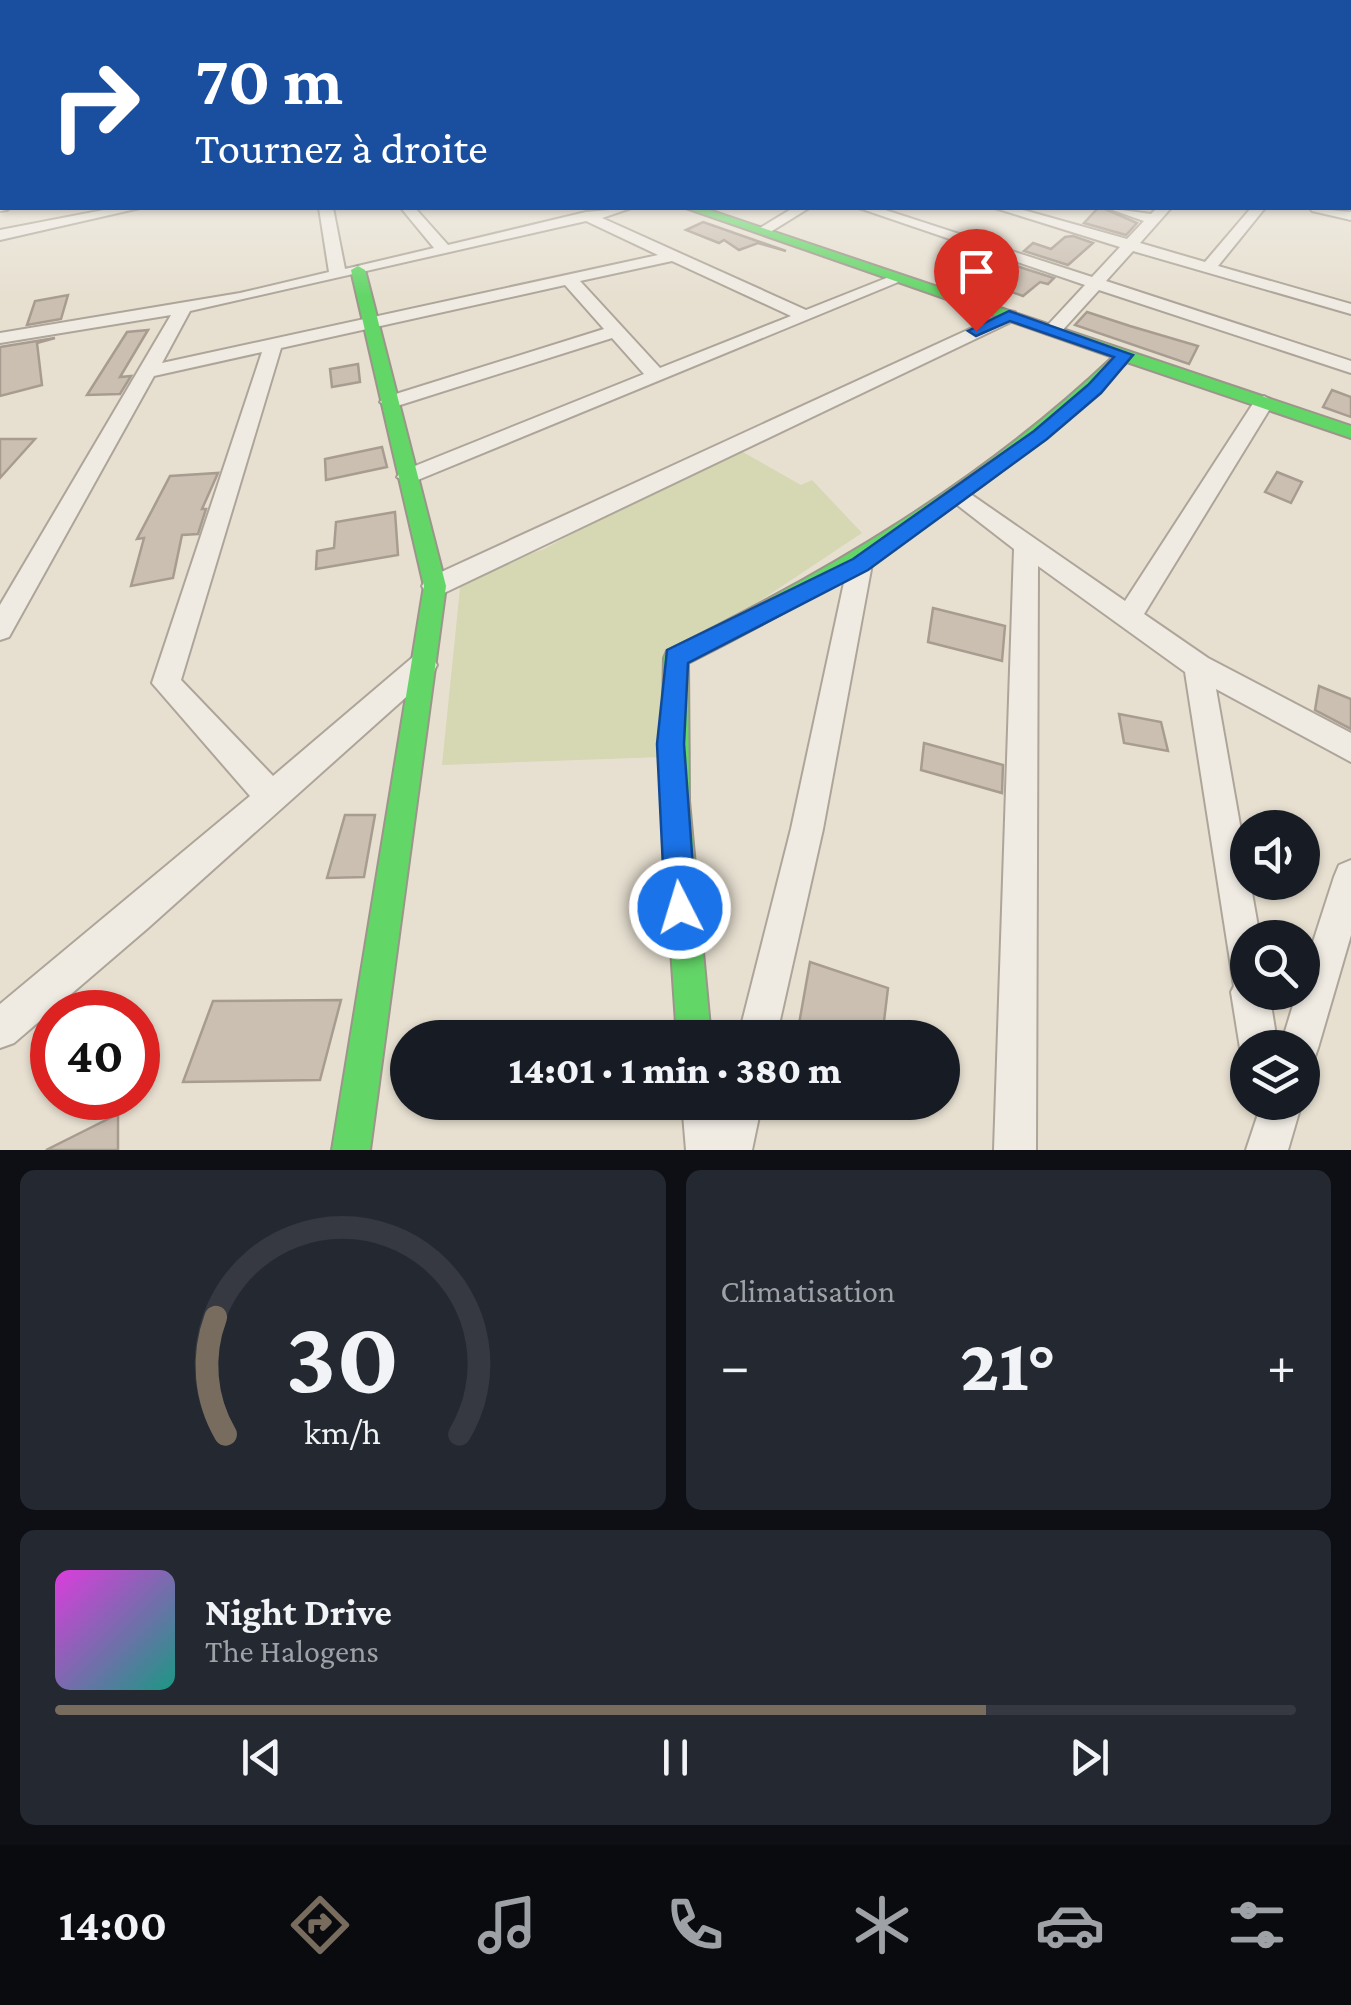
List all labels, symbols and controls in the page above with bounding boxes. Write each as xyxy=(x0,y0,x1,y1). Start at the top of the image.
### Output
icon: right xyxy=(30,40,160,170)
text: 70 m xyxy=(195,41,343,119)
text: Tournez à droite xyxy=(195,123,488,173)
pin xyxy=(934,229,1019,332)
icon: arrive xyxy=(949,244,1004,299)
map controls xyxy=(1230,810,1320,1120)
button: sound xyxy=(1230,810,1320,900)
position arrow xyxy=(628,856,732,960)
button: search xyxy=(1230,920,1320,1010)
speed limit sign: 40 xyxy=(30,990,160,1120)
button: layers xyxy=(1230,1030,1320,1120)
text: 14:01 · 1 min · 380 m xyxy=(509,1049,841,1091)
text: Climatisation xyxy=(721,1273,895,1309)
text: 30 xyxy=(286,1299,400,1414)
text: 21° xyxy=(960,1323,1057,1406)
text: − xyxy=(721,1335,750,1396)
text: + xyxy=(1267,1335,1296,1396)
text: km/h xyxy=(304,1412,381,1452)
text: Night Drive xyxy=(205,1591,392,1633)
text: The Halogens xyxy=(205,1633,379,1669)
icon: previous xyxy=(234,1730,289,1785)
icon: pause xyxy=(648,1730,703,1785)
icon: next xyxy=(1062,1730,1117,1785)
icon: directions xyxy=(285,1890,355,1960)
icon: music xyxy=(472,1890,542,1960)
icon: phone xyxy=(660,1890,730,1960)
icon: climate xyxy=(847,1890,917,1960)
icon: car xyxy=(1035,1890,1105,1960)
icon: filters xyxy=(1222,1890,1292,1960)
text: 14:00 xyxy=(59,1900,167,1950)

